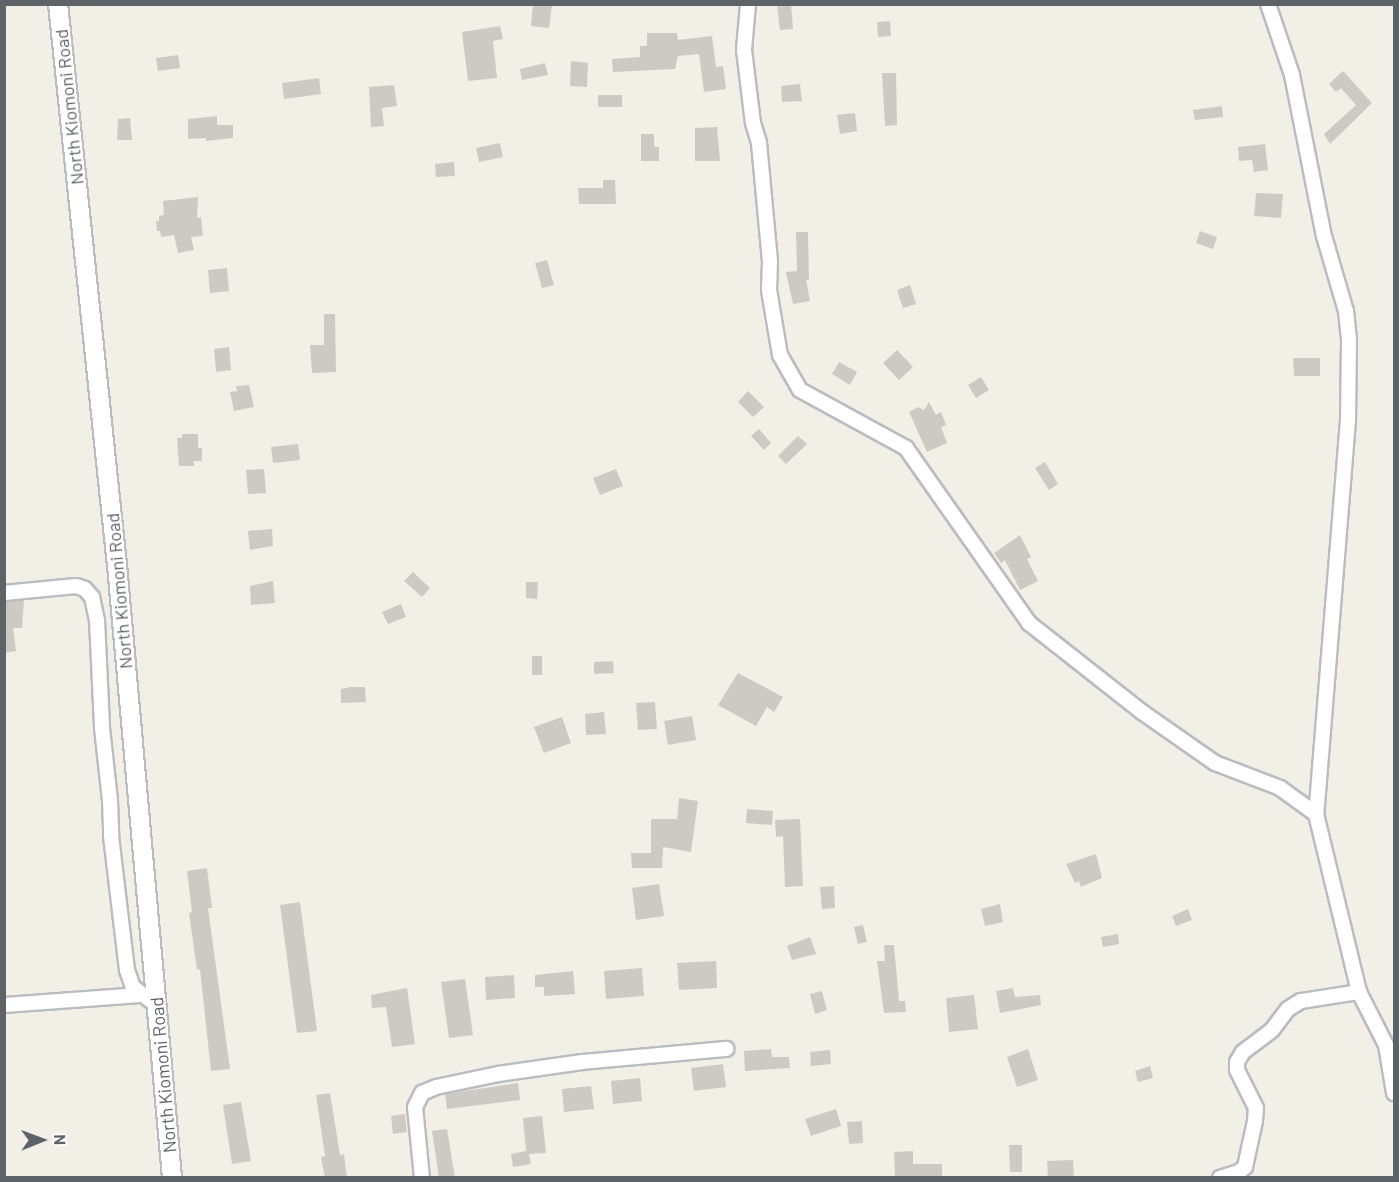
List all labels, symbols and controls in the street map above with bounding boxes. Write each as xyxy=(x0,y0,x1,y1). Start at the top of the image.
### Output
street label: North Kiomoni Road xyxy=(50,28,88,186)
street label: North Kiomoni Road xyxy=(101,512,137,670)
street label: North Kiomoni Road xyxy=(145,996,181,1154)
north arrow xyxy=(12,1110,72,1170)
text: N xyxy=(51,1134,70,1145)

